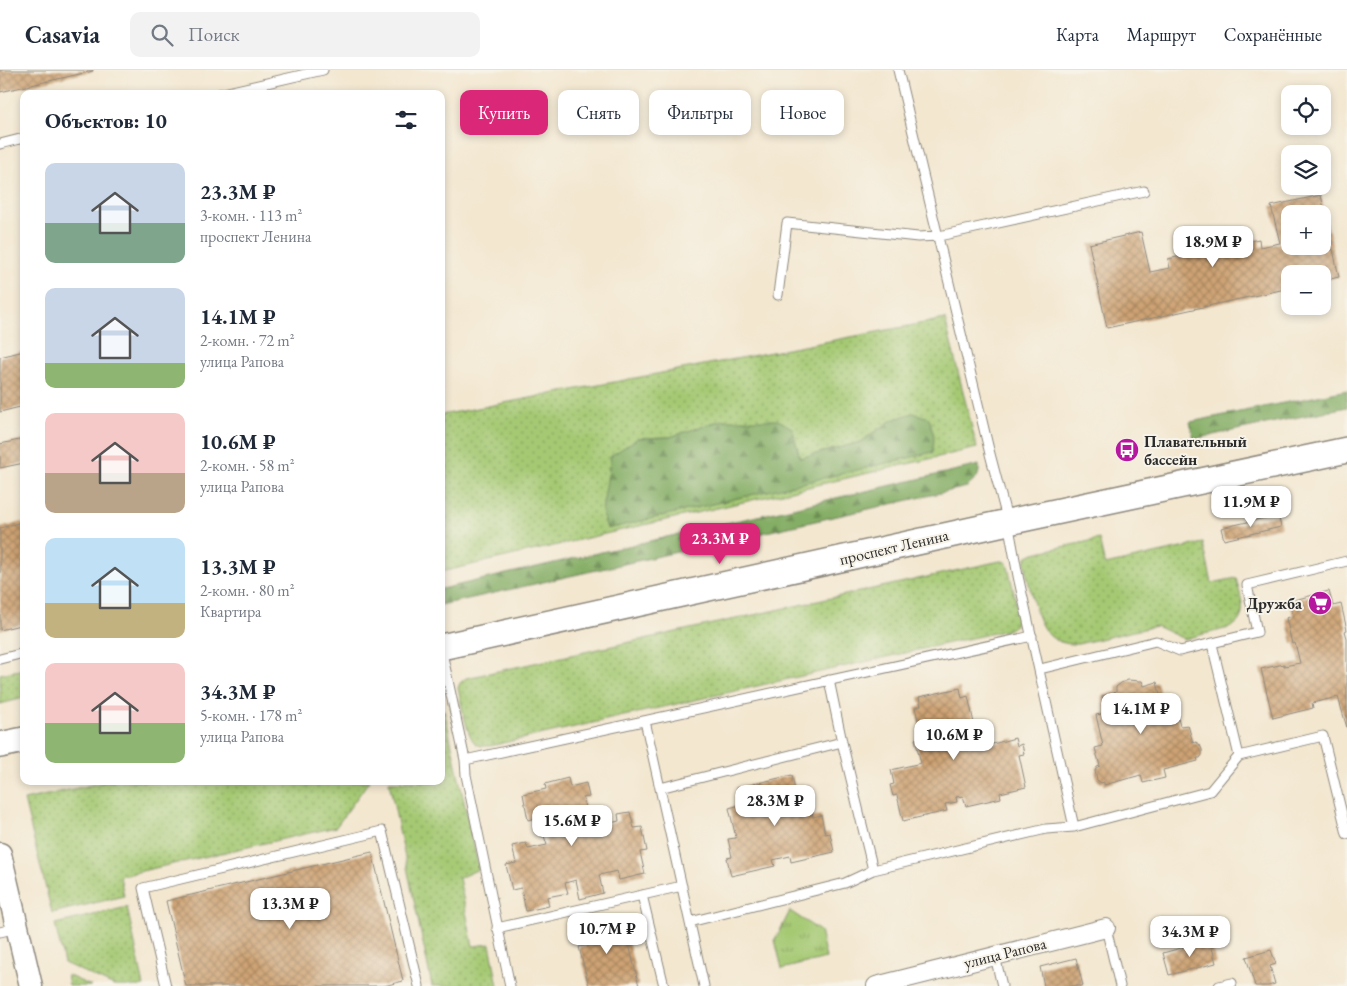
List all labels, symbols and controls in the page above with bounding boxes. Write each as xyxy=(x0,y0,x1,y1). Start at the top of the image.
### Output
search box xyxy=(130,12,480,57)
text: Casavia xyxy=(25,19,100,50)
icon: search xyxy=(148,21,176,49)
text: Поиск xyxy=(188,22,240,47)
text: Карта xyxy=(1056,23,1099,46)
text: Маршрут xyxy=(1127,23,1196,46)
text: Сохранённые xyxy=(1224,23,1322,46)
map controls xyxy=(1281,85,1331,315)
button: locate xyxy=(1281,85,1331,135)
chip: Купить xyxy=(460,90,548,135)
chip: Снять xyxy=(558,90,639,135)
chip: Фильтры xyxy=(649,90,751,135)
chip: Новое xyxy=(761,90,844,135)
icon: filters xyxy=(392,106,420,134)
text: Объектов: 10 xyxy=(45,107,167,134)
button: layers xyxy=(1281,145,1331,195)
text: 23.3M ₽ xyxy=(200,178,276,205)
icon: home xyxy=(85,183,145,243)
text: 3-комн. · 113 m² xyxy=(200,205,302,226)
button: + xyxy=(1281,205,1331,255)
text: проспект Ленина xyxy=(200,226,311,247)
pin: 18.9M ₽ xyxy=(1167,226,1259,268)
text: 18.9M ₽ xyxy=(1184,231,1242,252)
button: − xyxy=(1281,265,1331,315)
text: 14.1M ₽ xyxy=(200,303,276,330)
icon: home xyxy=(85,308,145,368)
text: 2-комн. · 72 m² xyxy=(200,330,295,351)
text: улица Рапова xyxy=(200,351,284,372)
text: 10.6M ₽ xyxy=(200,428,276,455)
place label: Плавательный бассейн xyxy=(1144,431,1247,470)
icon: home xyxy=(85,433,145,493)
bus stop icon: Плавательный бассейн xyxy=(1114,437,1140,463)
text: 2-комн. · 58 m² xyxy=(200,455,295,476)
text: улица Рапова xyxy=(200,476,284,497)
pin: 11.9M ₽ xyxy=(1205,486,1297,528)
text: 11.9M ₽ xyxy=(1222,491,1280,512)
pin: 23.3M ₽ xyxy=(674,522,766,565)
street label: проспект Ленина xyxy=(837,524,951,570)
text: 23.3M ₽ xyxy=(691,528,749,549)
text: 13.3M ₽ xyxy=(200,553,276,580)
icon: home xyxy=(85,558,145,618)
text: 2-комн. · 80 m² xyxy=(200,580,295,601)
supermarket icon: Дружба xyxy=(1307,590,1333,616)
place label: Дружба xyxy=(1246,593,1303,614)
text: Квартира xyxy=(200,601,261,622)
text: 34.3M ₽ xyxy=(200,678,276,705)
icon: home xyxy=(85,683,145,743)
pin: 14.1M ₽ xyxy=(1095,692,1187,735)
text: 14.1M ₽ xyxy=(1112,698,1170,719)
text: 5-комн. · 178 m² xyxy=(200,705,302,726)
pin: 10.6M ₽ xyxy=(908,718,1000,761)
text: 10.6M ₽ xyxy=(925,724,983,745)
text: улица Рапова xyxy=(200,726,284,747)
pin: 28.3M ₽ xyxy=(729,784,821,827)
text: 28.3M ₽ xyxy=(746,790,804,811)
pin: 15.6M ₽ xyxy=(526,804,618,847)
text: 15.6M ₽ xyxy=(543,810,601,831)
pin: 13.3M ₽ xyxy=(244,888,336,930)
text: 13.3M ₽ xyxy=(261,893,319,914)
pin: 10.7M ₽ xyxy=(561,912,653,955)
pin: 34.3M ₽ xyxy=(1144,916,1236,958)
text: 10.7M ₽ xyxy=(578,918,636,939)
text: 34.3M ₽ xyxy=(1161,921,1219,942)
street label: улица Рапова xyxy=(962,932,1049,973)

